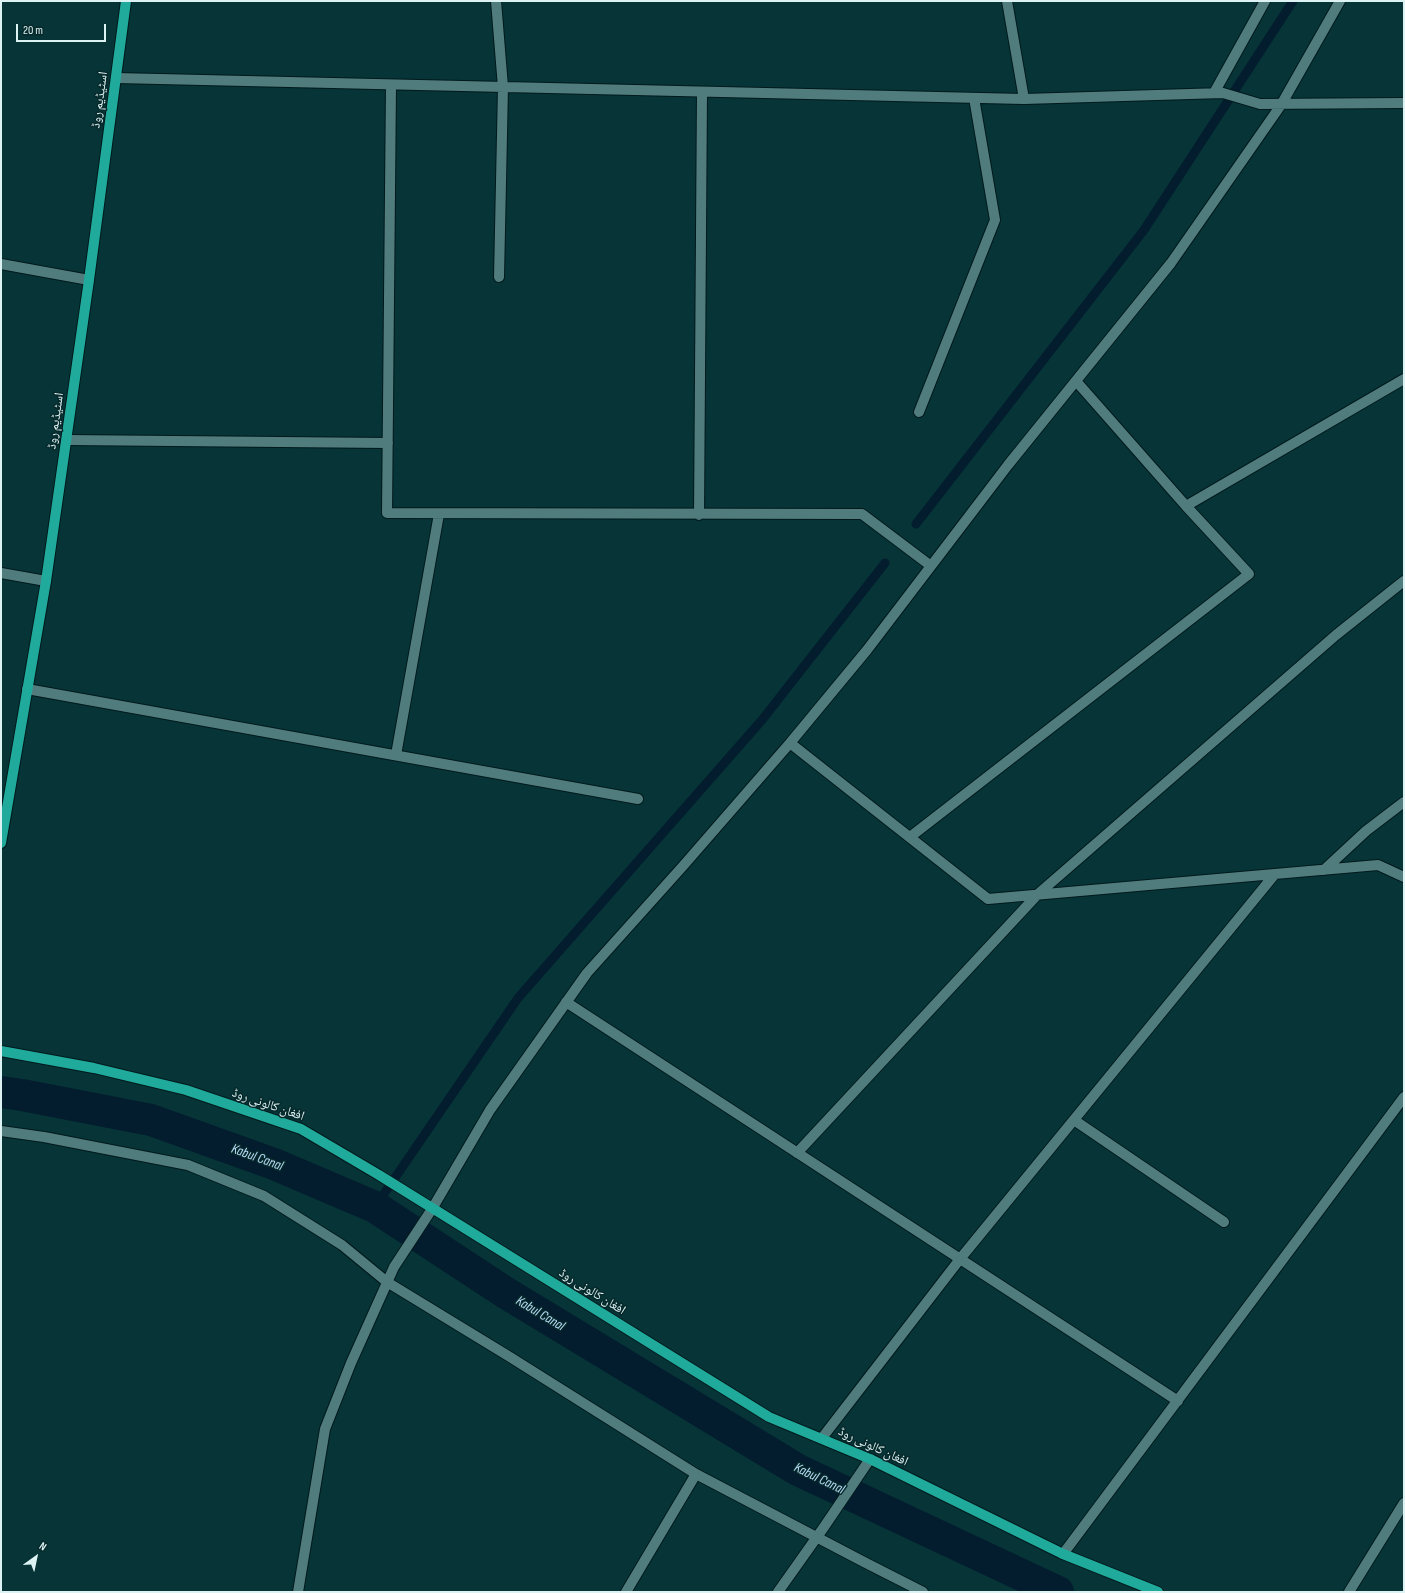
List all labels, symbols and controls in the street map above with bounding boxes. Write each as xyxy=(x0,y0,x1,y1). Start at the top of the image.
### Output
scale bar xyxy=(18,16,108,42)
text: 20 m xyxy=(23,23,43,38)
street label: اسٹیڈیم روڈ xyxy=(88,71,112,129)
street label: اسٹیڈیم روڈ xyxy=(44,392,68,450)
street label: افغان کالونی روڈ xyxy=(230,1085,306,1125)
water label: Kabul Canal xyxy=(229,1141,285,1175)
street label: افغان کالونی روڈ xyxy=(556,1265,628,1319)
water label: Kabul Canal xyxy=(513,1293,567,1335)
street label: افغان کالونی روڈ xyxy=(835,1424,911,1470)
water label: Kabul Canal xyxy=(791,1460,847,1498)
north arrow xyxy=(16,1537,56,1577)
text: N xyxy=(37,1539,49,1554)

